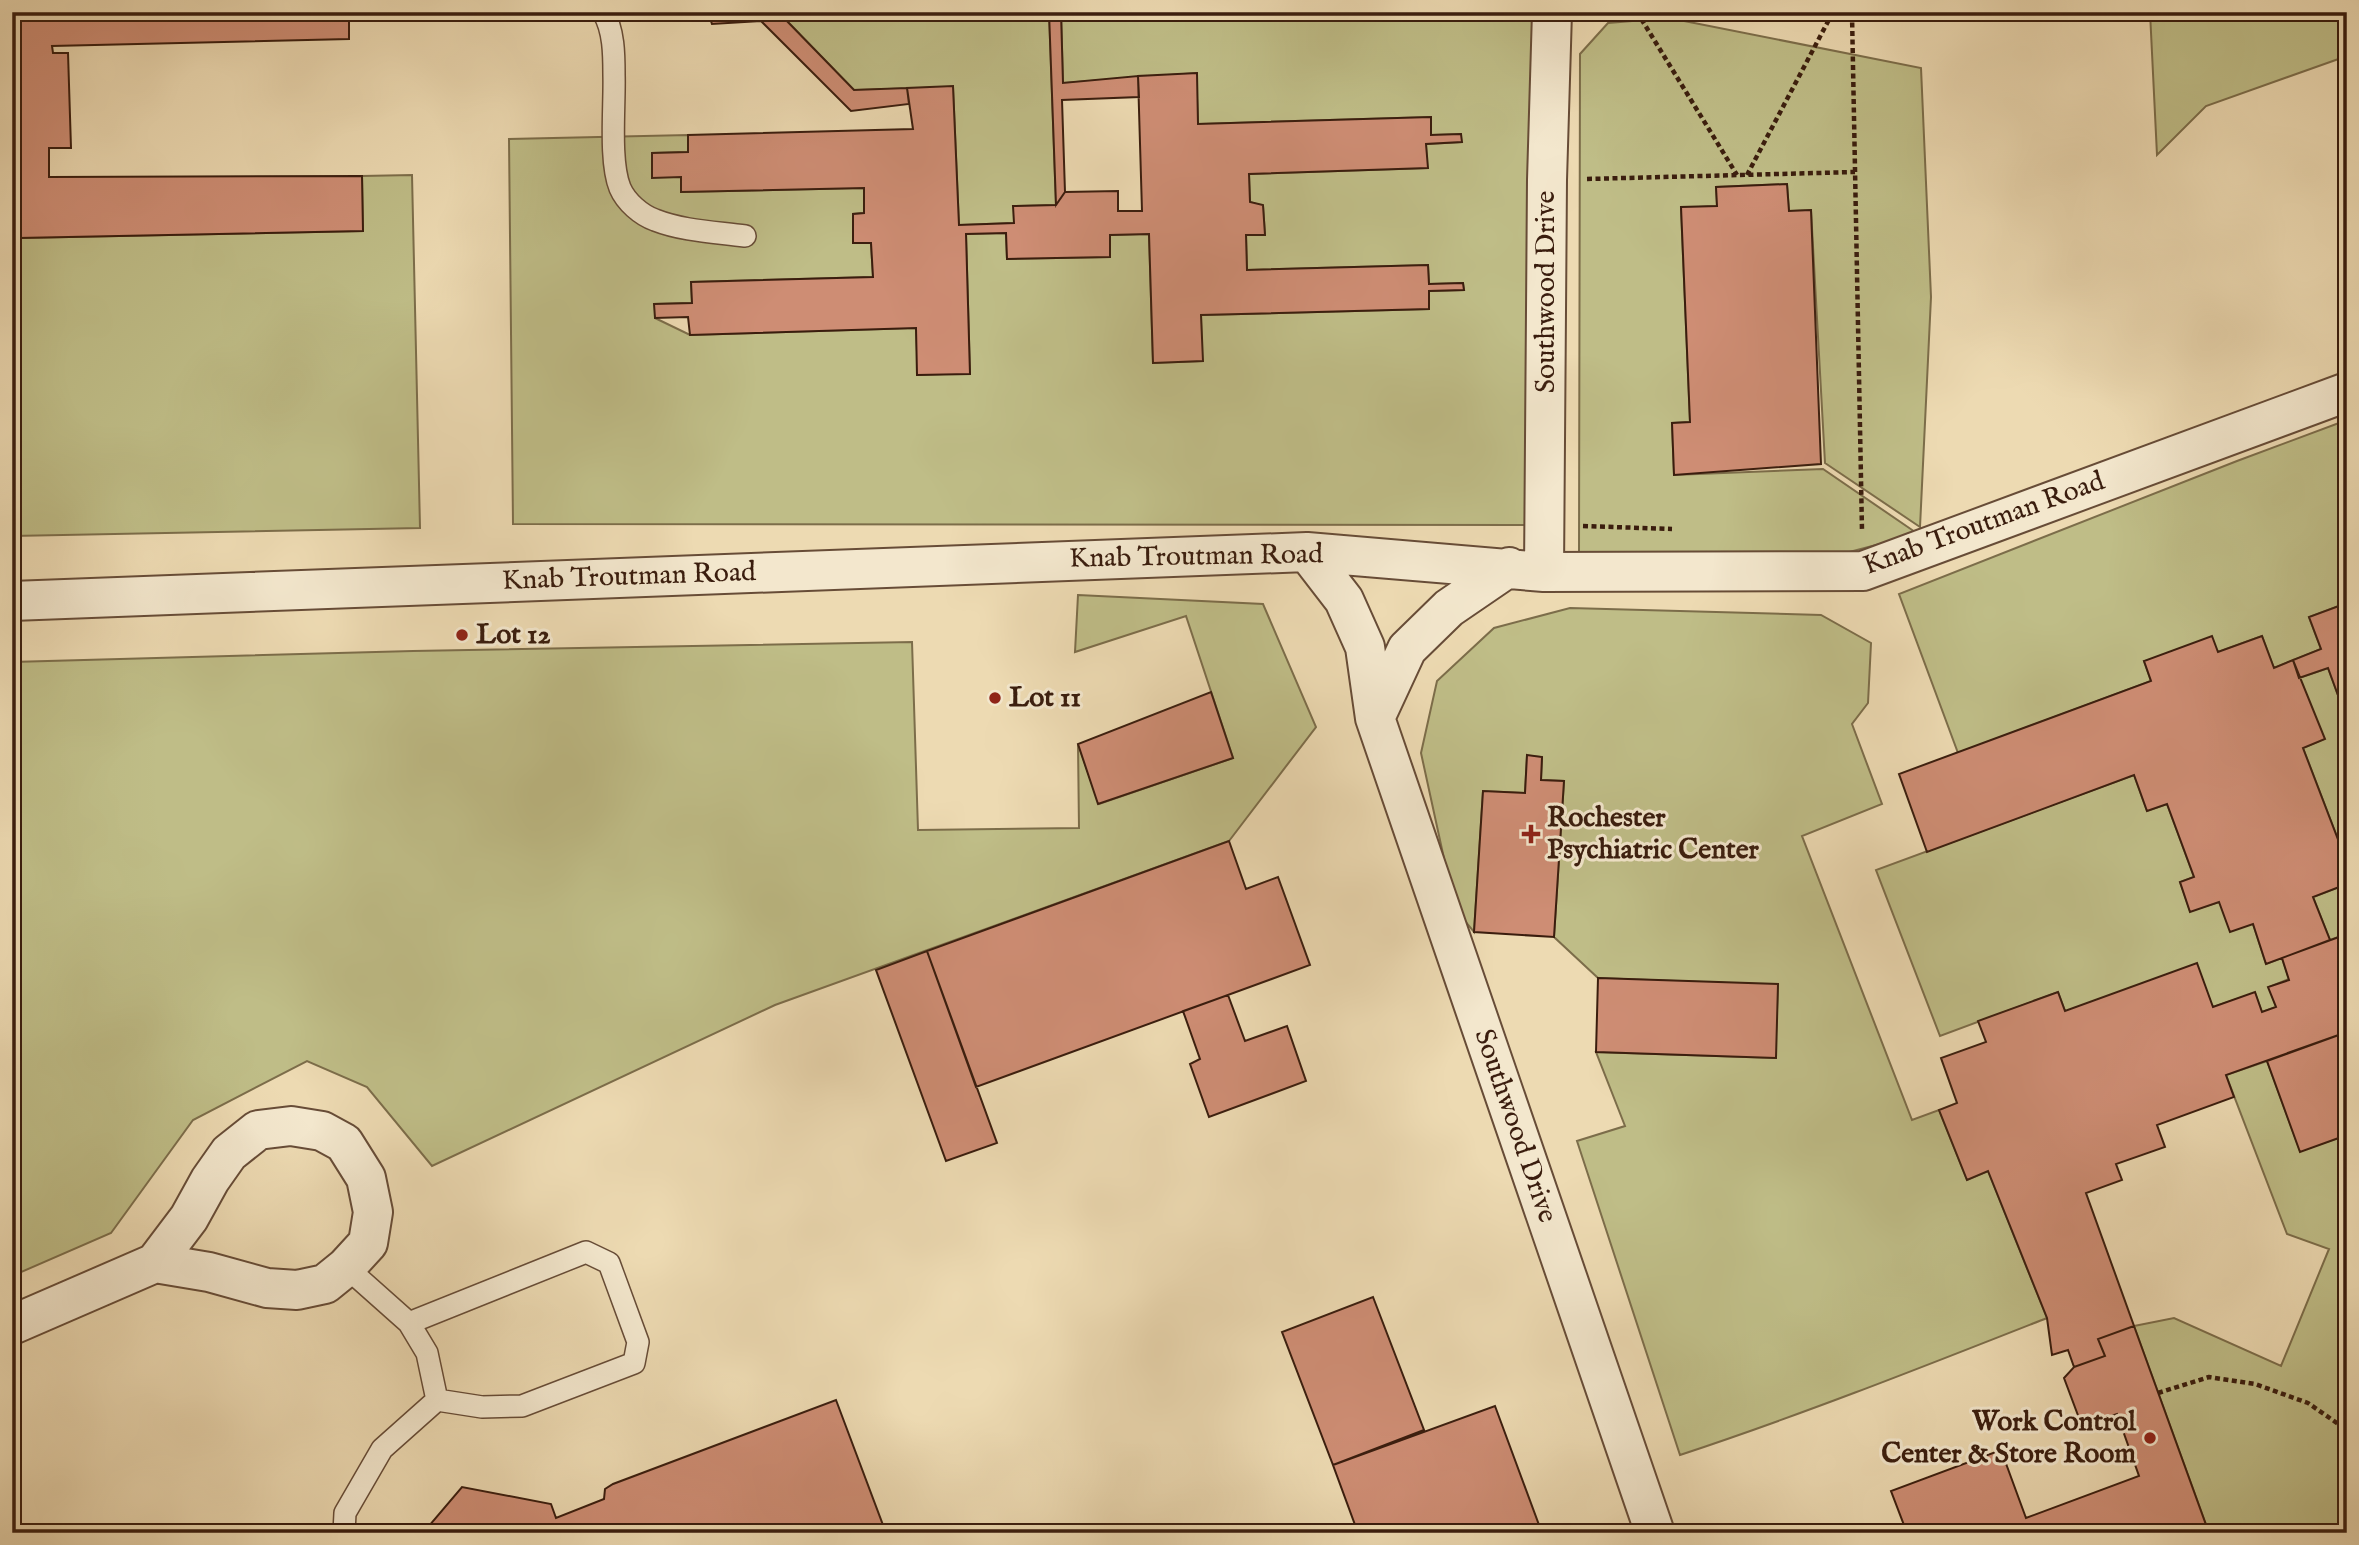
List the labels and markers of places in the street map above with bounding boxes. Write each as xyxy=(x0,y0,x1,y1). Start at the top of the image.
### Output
place label: Lot 12 xyxy=(476,618,551,653)
marker: Lot 12 xyxy=(454,627,470,643)
place label: Lot 11 xyxy=(1009,681,1081,716)
marker: Lot 11 xyxy=(987,690,1003,706)
place label: Rochester Psychiatric Center xyxy=(1547,801,1760,868)
marker: Rochester Psychiatric Center xyxy=(1521,824,1541,844)
place label: Work Control Center & Store Room xyxy=(1881,1405,2137,1472)
marker: Work Control Center & Store Room xyxy=(2142,1430,2158,1446)

